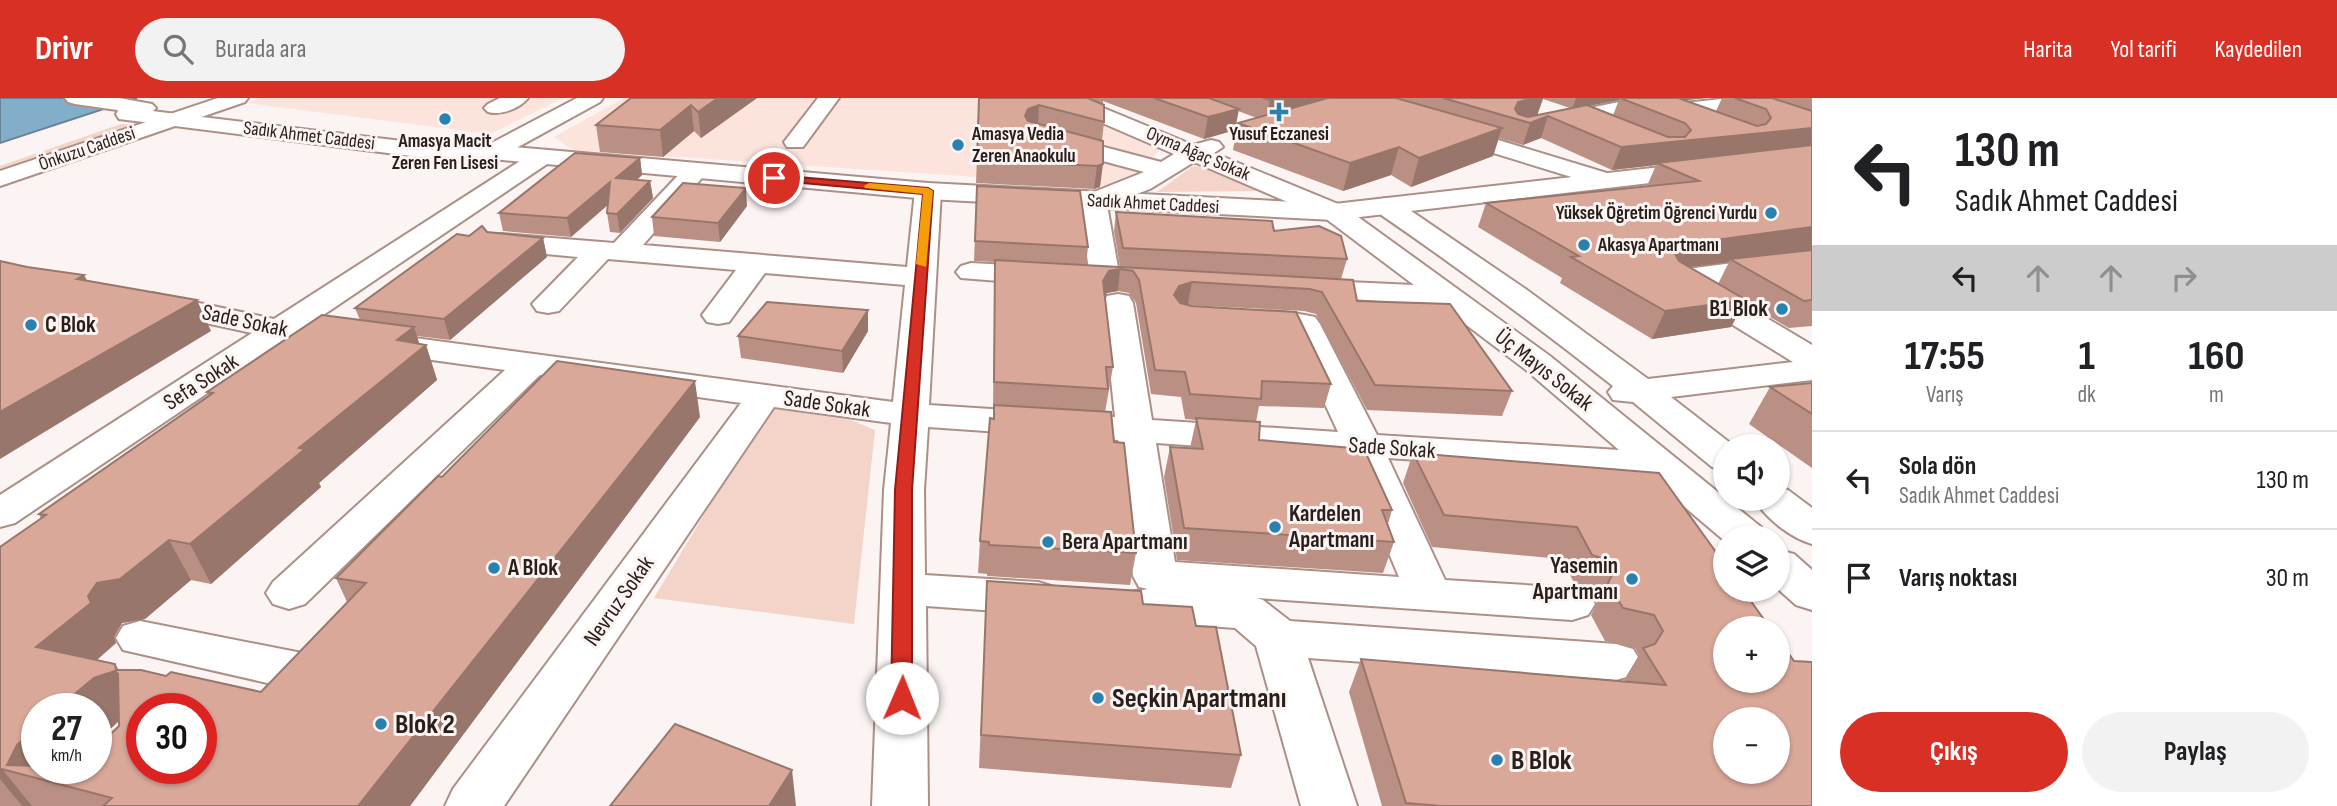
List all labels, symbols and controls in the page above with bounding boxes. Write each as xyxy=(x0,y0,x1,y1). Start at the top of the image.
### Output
search box xyxy=(135,18,625,81)
text: Drivr xyxy=(35,29,93,69)
icon: search xyxy=(159,30,197,68)
text: Burada ara xyxy=(215,34,307,65)
text: Harita xyxy=(2023,35,2073,64)
text: Yol tarifi xyxy=(2111,35,2177,64)
text: Kaydedilen xyxy=(2215,35,2302,64)
marker: Yusuf Eczanesi xyxy=(1271,104,1287,120)
marker: Amasya Macit Zeren Fen Lisesi xyxy=(437,111,453,127)
street label: Sadık Ahmet Caddesi xyxy=(242,117,376,155)
street label: Önkuzu Caddesi xyxy=(36,122,138,176)
street label: Oyma Ağaç Sokak xyxy=(1143,122,1254,187)
text: 130 m xyxy=(1955,122,2060,181)
place label: Amasya Vedia Zeren Anaokulu xyxy=(971,123,1076,168)
place label: Yusuf Eczanesi xyxy=(1229,123,1329,146)
icon: left xyxy=(1840,126,1931,217)
place label: Amasya Macit Zeren Fen Lisesi xyxy=(392,130,498,175)
marker: Amasya Vedia Zeren Anaokulu xyxy=(950,137,966,153)
pin xyxy=(744,148,804,208)
icon: arrive xyxy=(755,159,793,197)
text: Sadık Ahmet Caddesi xyxy=(1955,182,2178,221)
street label: Sadık Ahmet Caddesi xyxy=(1086,189,1220,219)
place label: Yüksek Öğretim Öğrenci Yurdu xyxy=(1556,202,1757,225)
marker: Yüksek Öğretim Öğrenci Yurdu xyxy=(1763,205,1779,221)
place label: Akasya Apartmanı xyxy=(1597,234,1719,257)
marker: Akasya Apartmanı xyxy=(1576,237,1592,253)
icon: left xyxy=(1946,259,1984,297)
icon: ahead xyxy=(2019,259,2057,297)
icon: ahead xyxy=(2092,259,2130,297)
icon: right xyxy=(2165,259,2203,297)
place label: B1 Blok xyxy=(1709,295,1768,323)
street label: Sade Sokak xyxy=(200,298,291,344)
marker: B1 Blok xyxy=(1774,301,1790,317)
place label: C Blok xyxy=(45,311,96,339)
marker: C Blok xyxy=(23,317,39,333)
street label: Üç Mayıs Sokak xyxy=(1489,323,1599,417)
text: 17:55 xyxy=(1904,331,1985,382)
text: 1 xyxy=(2078,331,2095,382)
text: 160 xyxy=(2188,331,2245,382)
street label: Sefa Sokak xyxy=(158,347,244,417)
text: Varış xyxy=(1926,381,1964,409)
text: dk xyxy=(2077,381,2096,409)
text: m xyxy=(2209,381,2224,409)
street label: Sade Sokak xyxy=(782,384,872,424)
street label: Sade Sokak xyxy=(1348,431,1437,465)
map controls xyxy=(1713,434,1790,784)
button: sound xyxy=(1713,434,1790,511)
text: Sola dön xyxy=(1899,451,1976,482)
icon: left xyxy=(1840,461,1878,499)
text: 130 m xyxy=(2257,465,2309,496)
text: Sadık Ahmet Caddesi xyxy=(1899,482,2059,510)
place label: Kardelen Apartmanı xyxy=(1288,500,1374,554)
marker: Kardelen Apartmanı xyxy=(1267,519,1283,535)
button: layers xyxy=(1713,525,1790,602)
place label: Bera Apartmanı xyxy=(1062,528,1188,556)
marker: Bera Apartmanı xyxy=(1040,534,1056,550)
street label: Nevruz Sokak xyxy=(578,550,660,651)
place label: Yasemin Apartmanı xyxy=(1532,552,1618,606)
place label: A Blok xyxy=(507,554,558,582)
icon: arrive xyxy=(1840,559,1878,597)
marker: A Blok xyxy=(486,560,502,576)
text: Varış noktası xyxy=(1899,563,2017,594)
text: 30 m xyxy=(2266,563,2309,594)
marker: Yasemin Apartmanı xyxy=(1624,571,1640,587)
button: + xyxy=(1713,616,1790,693)
position arrow xyxy=(865,661,939,735)
place label: Seçkin Apartmanı xyxy=(1112,682,1286,715)
marker: Seçkin Apartmanı xyxy=(1090,690,1106,706)
speed limit sign: 30 xyxy=(126,693,217,784)
button: − xyxy=(1713,707,1790,784)
text: 27 xyxy=(51,708,82,751)
place label: Blok 2 xyxy=(395,708,455,741)
button: Çıkış xyxy=(1840,712,2068,792)
button: Paylaş xyxy=(2082,712,2309,792)
marker: Blok 2 xyxy=(373,716,389,732)
place label: B Blok xyxy=(1511,744,1572,777)
text: km/h xyxy=(51,745,82,766)
marker: B Blok xyxy=(1489,752,1505,768)

